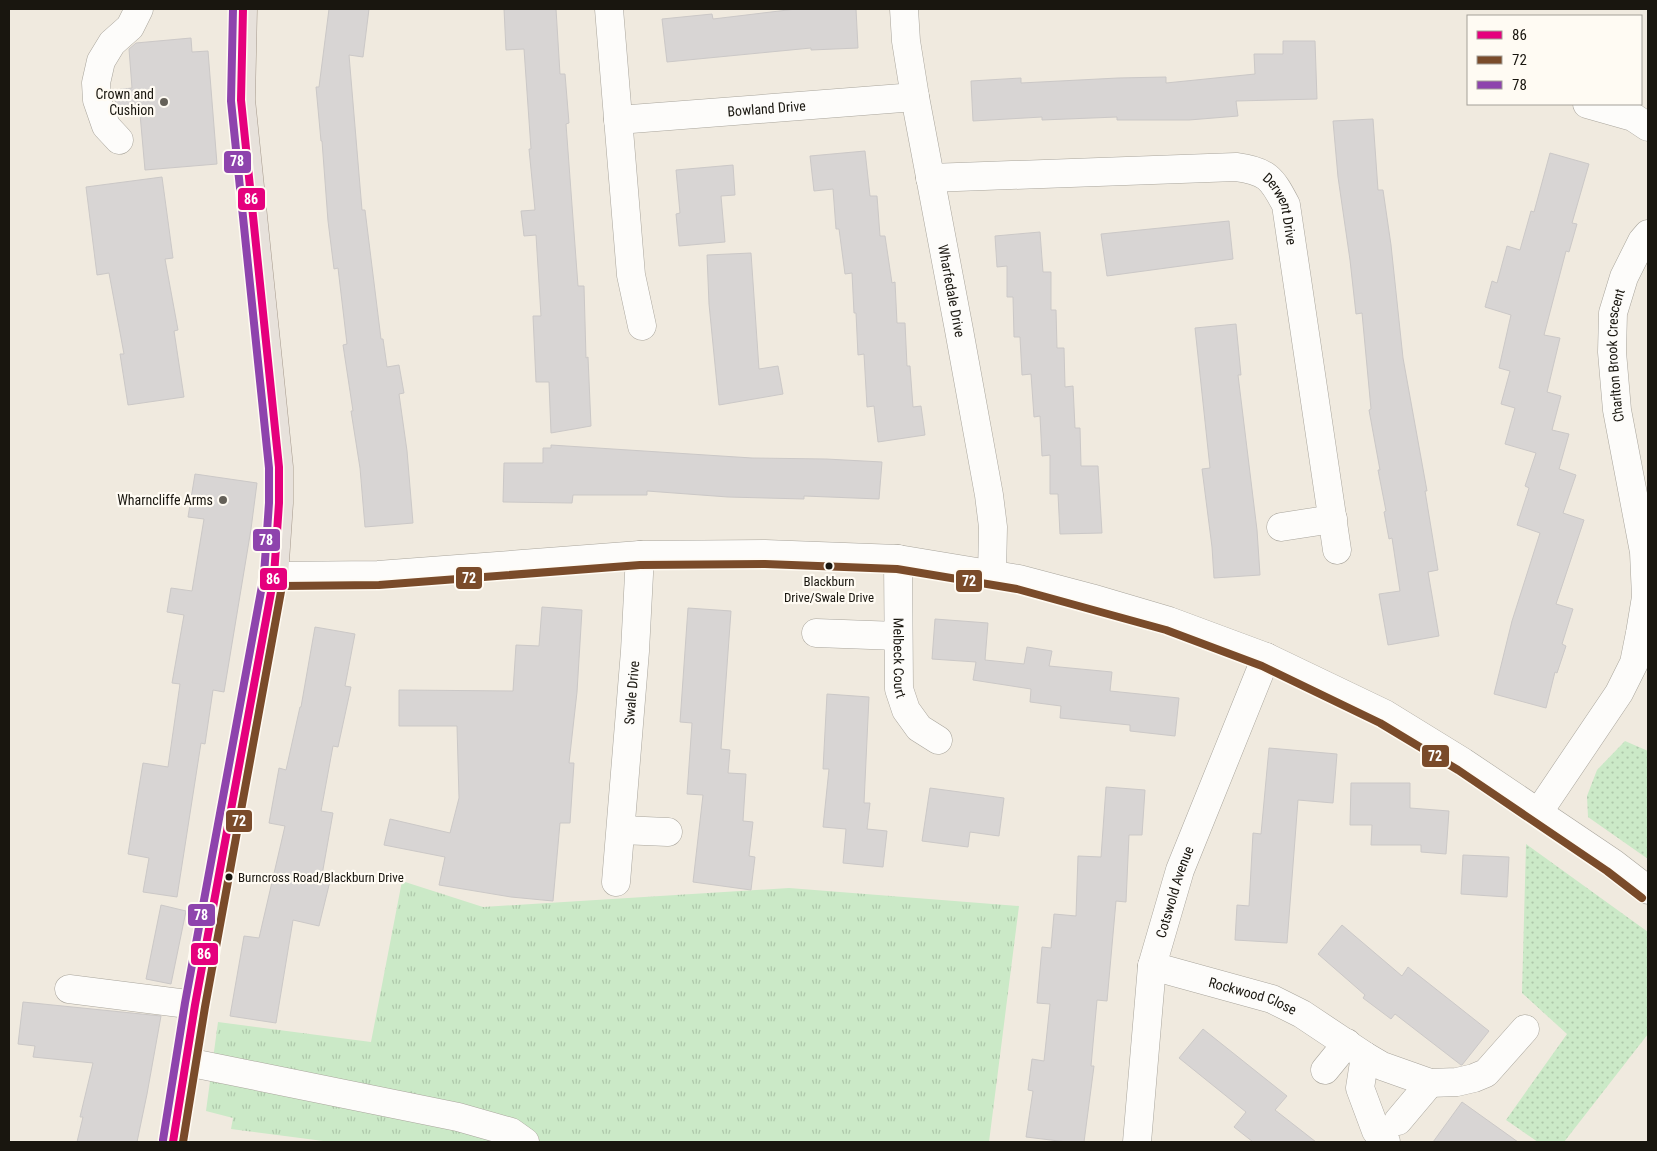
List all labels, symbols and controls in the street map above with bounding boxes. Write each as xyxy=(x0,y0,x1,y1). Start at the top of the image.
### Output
legend xyxy=(1467,15,1642,105)
text: 86 xyxy=(1512,26,1527,44)
text: 72 xyxy=(1512,51,1527,69)
text: 78 xyxy=(1512,76,1527,94)
place label: Crown and Cushion xyxy=(95,86,154,118)
marker: Crown and Cushion xyxy=(158,96,170,108)
street label: Bowland Drive xyxy=(727,97,807,120)
line badge: 78 xyxy=(223,150,252,174)
text: 78 xyxy=(230,153,244,169)
street label: Derwent Drive xyxy=(1260,169,1300,246)
line badge: 86 xyxy=(237,187,266,211)
text: 86 xyxy=(244,191,258,207)
street label: Wharfedale Drive xyxy=(935,243,968,339)
street label: Charlton Brook Crescent xyxy=(1604,287,1628,423)
place label: Wharncliffe Arms xyxy=(117,492,213,508)
marker: Wharncliffe Arms xyxy=(217,494,229,506)
line badge: 78 xyxy=(252,528,281,552)
text: 78 xyxy=(259,532,273,548)
marker: Blackburn Drive/Swale Drive xyxy=(824,561,834,571)
line badge: 72 xyxy=(455,566,483,590)
line badge: 86 xyxy=(259,567,288,591)
line badge: 72 xyxy=(955,569,983,593)
text: 72 xyxy=(462,570,476,586)
text: 86 xyxy=(266,571,280,587)
text: 72 xyxy=(962,573,976,589)
place label: Blackburn Drive/Swale Drive xyxy=(784,574,874,605)
street label: Melbeck Court xyxy=(890,618,909,700)
street label: Swale Drive xyxy=(621,660,642,725)
line badge: 72 xyxy=(1421,744,1450,768)
text: 72 xyxy=(1428,748,1442,764)
line badge: 72 xyxy=(225,809,253,833)
text: 72 xyxy=(232,813,246,829)
street label: Cotswold Avenue xyxy=(1153,843,1197,940)
place label: Burncross Road/Blackburn Drive xyxy=(238,870,404,885)
marker: Burncross Road/Blackburn Drive xyxy=(224,872,234,882)
line badge: 78 xyxy=(187,903,216,927)
text: 78 xyxy=(194,907,208,923)
line badge: 86 xyxy=(190,942,219,966)
text: 86 xyxy=(197,946,211,962)
street label: Rockwood Close xyxy=(1207,974,1300,1018)

